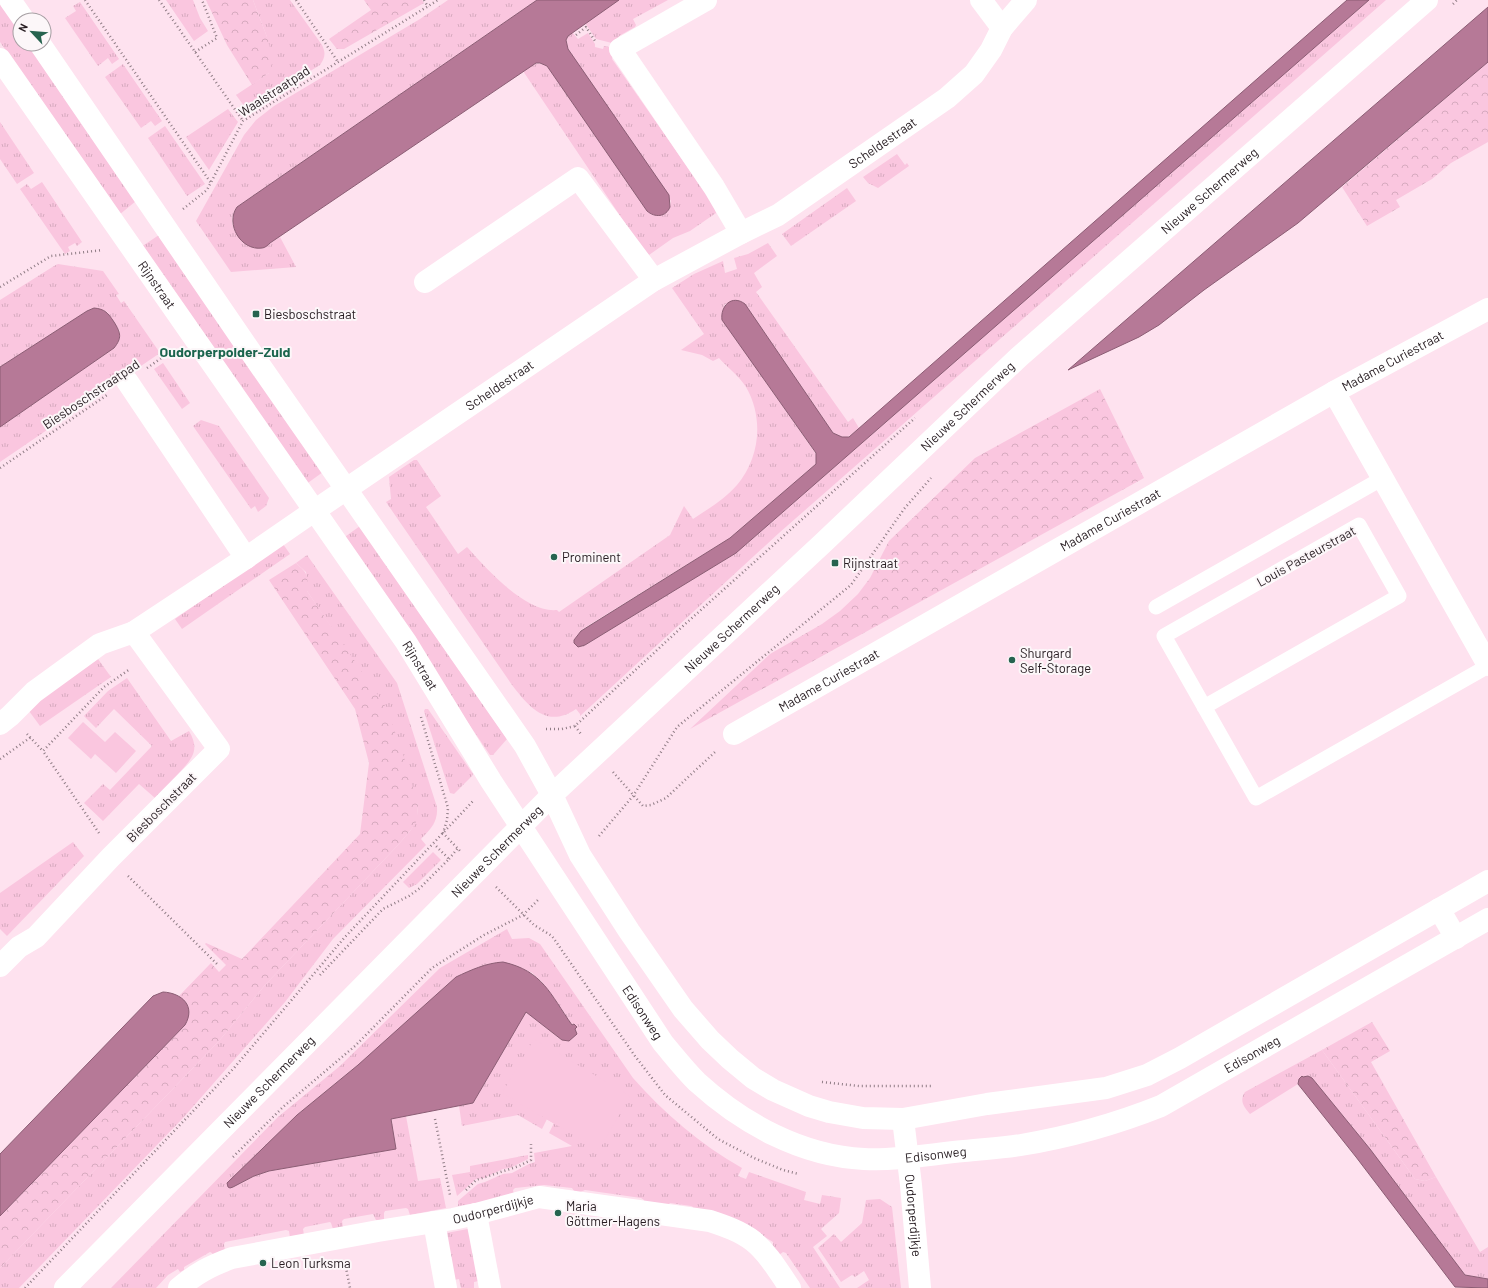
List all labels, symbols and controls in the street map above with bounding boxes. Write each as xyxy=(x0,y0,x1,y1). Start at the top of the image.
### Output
north arrow xyxy=(12,12,52,52)
text: N xyxy=(15,21,30,34)
street label: Waalstraatpad xyxy=(235,62,313,120)
street label: Scheldestraat xyxy=(845,114,919,172)
street label: Nieuwe Schermerweg xyxy=(1157,144,1261,237)
street label: Rijnstraat xyxy=(135,257,179,312)
place label: Biesboschstraat xyxy=(264,306,356,322)
marker: Biesboschstraat xyxy=(251,309,261,319)
street label: Madame Curiestraat xyxy=(1339,327,1446,394)
district label: Oudorperpolder-Zuid xyxy=(160,343,290,360)
street label: Biesboschstraatpad xyxy=(40,356,142,432)
street label: Scheldestraat xyxy=(462,356,536,414)
street label: Nieuwe Schermerweg xyxy=(917,358,1018,454)
street label: Madame Curiestraat xyxy=(1057,485,1163,555)
street label: Louis Pasteurstraat xyxy=(1254,522,1358,590)
place label: Prominent xyxy=(562,549,621,565)
marker: Prominent xyxy=(549,552,559,562)
place label: Rijnstraat xyxy=(843,555,898,571)
marker: Rijnstraat xyxy=(830,558,840,568)
street label: Nieuwe Schermerweg xyxy=(681,580,782,676)
street label: Rijnstraat xyxy=(399,638,442,693)
street label: Madame Curiestraat xyxy=(775,645,882,715)
place label: Shurgard Self-Storage xyxy=(1020,645,1091,676)
marker: Shurgard Self-Storage xyxy=(1007,655,1017,665)
street label: Biesboschstraat xyxy=(123,769,199,845)
street label: Nieuwe Schermerweg xyxy=(447,802,546,901)
street label: Edisonweg xyxy=(619,982,666,1042)
street label: Nieuwe Schermerweg xyxy=(220,1032,318,1131)
street label: Edisonweg xyxy=(1221,1032,1283,1076)
street label: Edisonweg xyxy=(904,1143,967,1166)
street label: Oudorperdijkje xyxy=(902,1173,925,1257)
street label: Oudorperdijkje xyxy=(451,1191,535,1227)
place label: Maria Göttmer-Hagens xyxy=(566,1198,660,1229)
marker: Maria Göttmer-Hagens xyxy=(553,1208,563,1218)
place label: Leon Turksma xyxy=(271,1255,351,1271)
marker: Leon Turksma xyxy=(258,1258,268,1268)

